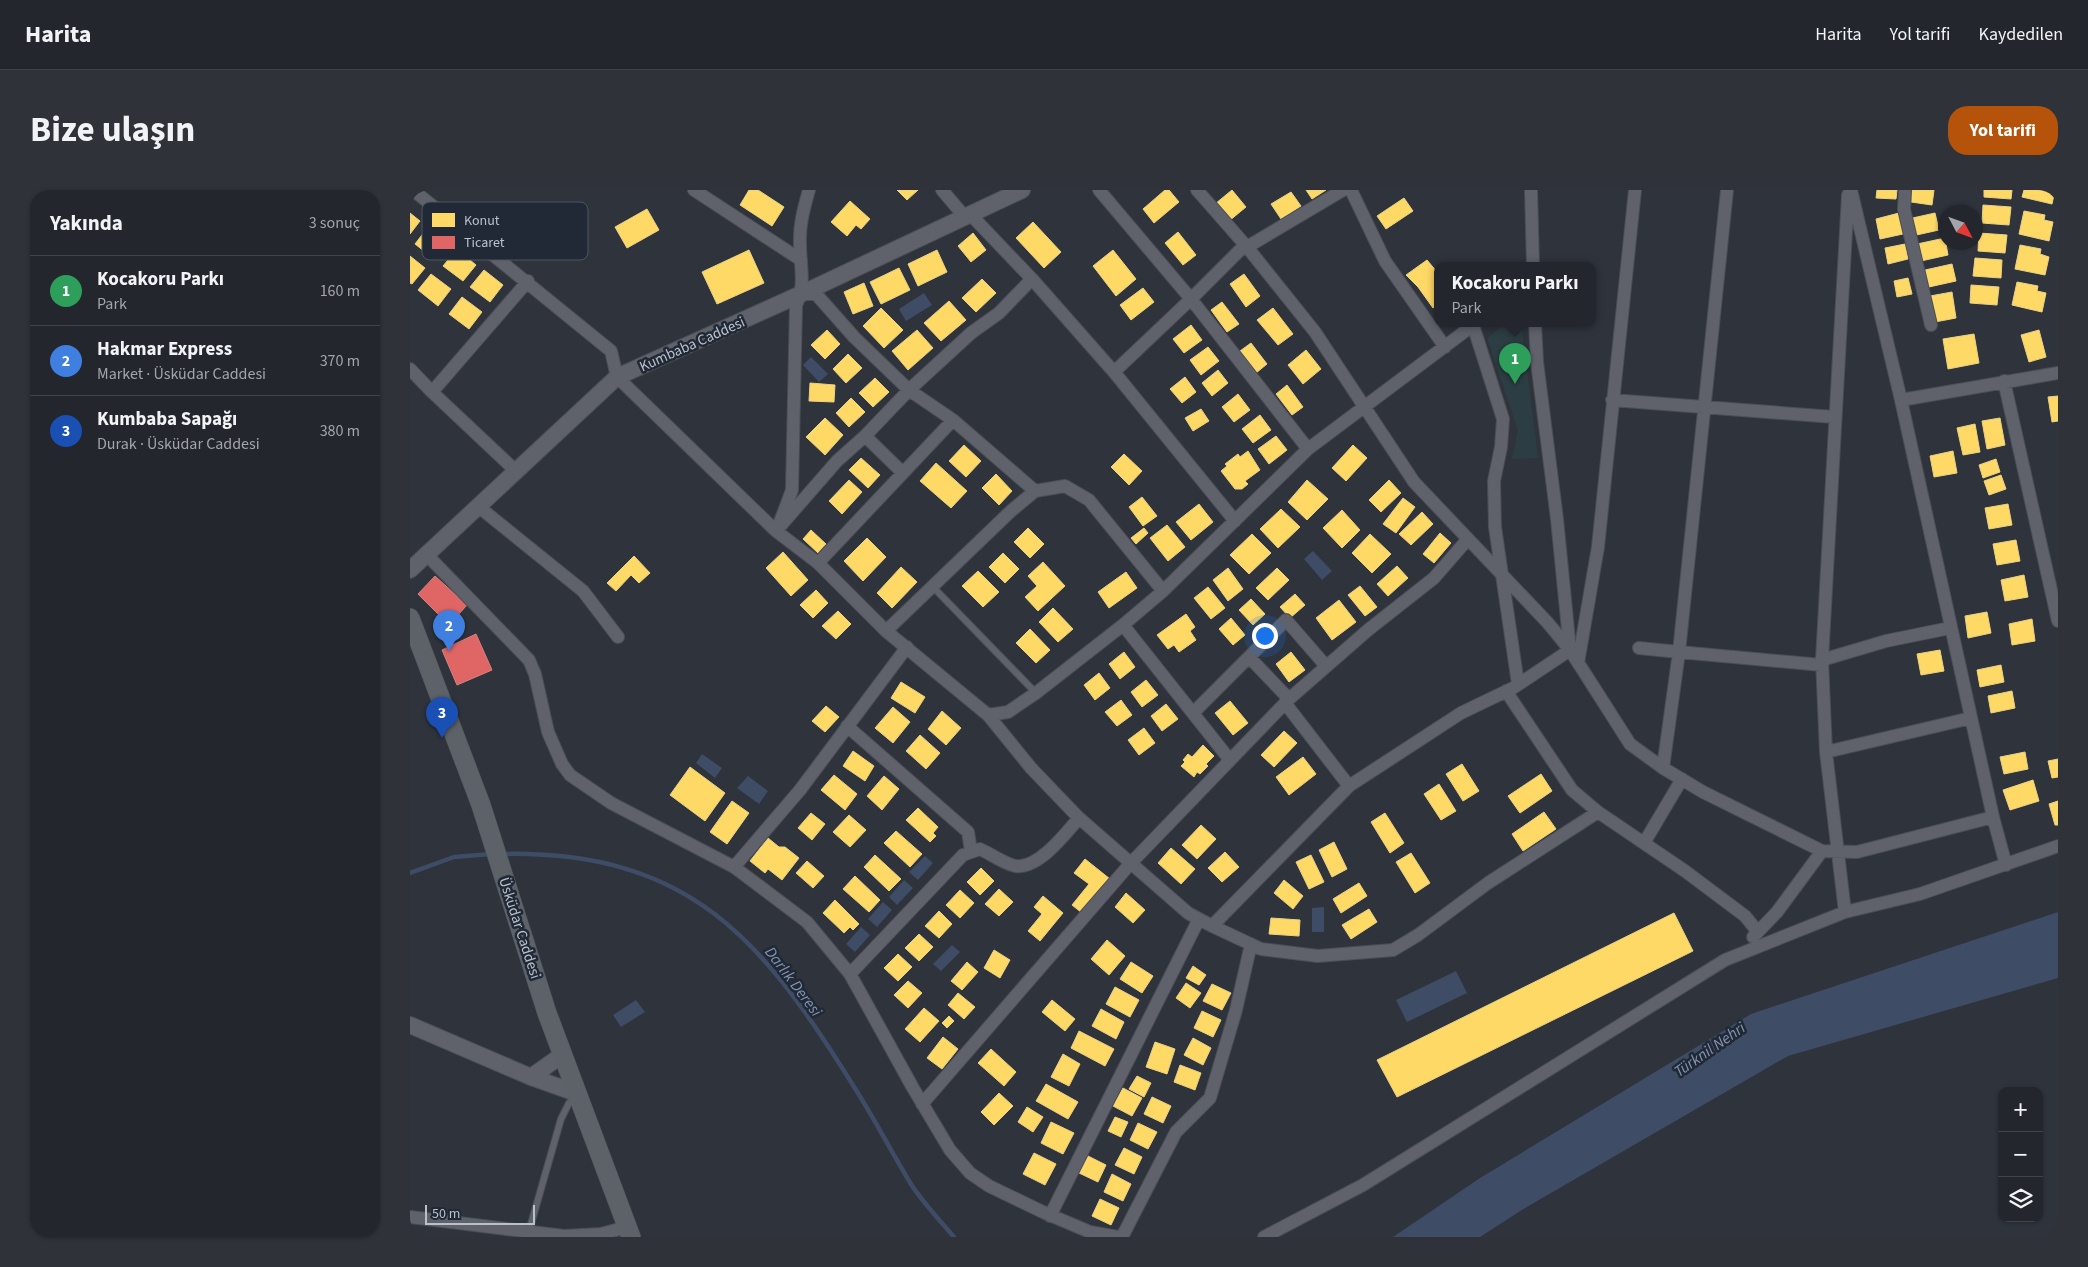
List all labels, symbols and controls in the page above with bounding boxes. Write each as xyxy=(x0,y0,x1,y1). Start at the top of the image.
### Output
text: Harita xyxy=(25,17,91,52)
text: Harita xyxy=(1815,22,1862,47)
text: Yol tarifi xyxy=(1890,22,1950,47)
text: Kaydedilen xyxy=(1978,22,2063,47)
text: Bize ulaşın xyxy=(30,105,195,155)
button: Yol tarifi xyxy=(1948,106,2058,155)
legend xyxy=(422,202,588,260)
north arrow xyxy=(1938,205,1983,250)
text: Yakında xyxy=(50,208,123,238)
text: Konut xyxy=(464,211,500,231)
text: 3 sonuç xyxy=(309,212,360,234)
text: Ticaret xyxy=(464,233,505,253)
popup xyxy=(1434,262,1596,327)
text: Kocakoru Parkı xyxy=(97,266,224,293)
text: Kocakoru Parkı xyxy=(1451,270,1579,297)
text: 1 xyxy=(62,280,70,302)
text: 160 m xyxy=(320,280,360,302)
text: Park xyxy=(97,293,127,315)
text: Park xyxy=(1451,297,1481,319)
street label: Kumbaba Caddesi xyxy=(636,312,748,377)
text: Hakmar Express xyxy=(97,336,232,363)
pin: 1 xyxy=(1499,343,1531,384)
text: 2 xyxy=(62,350,70,372)
text: 370 m xyxy=(320,350,360,372)
text: Market · Üsküdar Caddesi xyxy=(97,363,266,385)
text: Kumbaba Sapağı xyxy=(97,406,237,433)
text: 3 xyxy=(62,420,70,442)
text: 380 m xyxy=(320,420,360,442)
text: Durak · Üsküdar Caddesi xyxy=(97,433,260,455)
pin: 2 xyxy=(433,610,465,651)
your location xyxy=(1252,623,1278,649)
pin: 3 xyxy=(426,697,458,738)
street label: Üsküdar Caddesi xyxy=(493,875,546,982)
water label: Darlık Deresi xyxy=(760,942,827,1021)
water label: Türknil Nehri xyxy=(1669,1017,1750,1083)
map controls xyxy=(1998,1087,2043,1222)
button: + xyxy=(1998,1087,2043,1132)
button: − xyxy=(1998,1132,2043,1177)
button: layers xyxy=(1998,1177,2043,1222)
scale bar xyxy=(425,1202,535,1225)
text: 50 m xyxy=(432,1204,460,1224)

